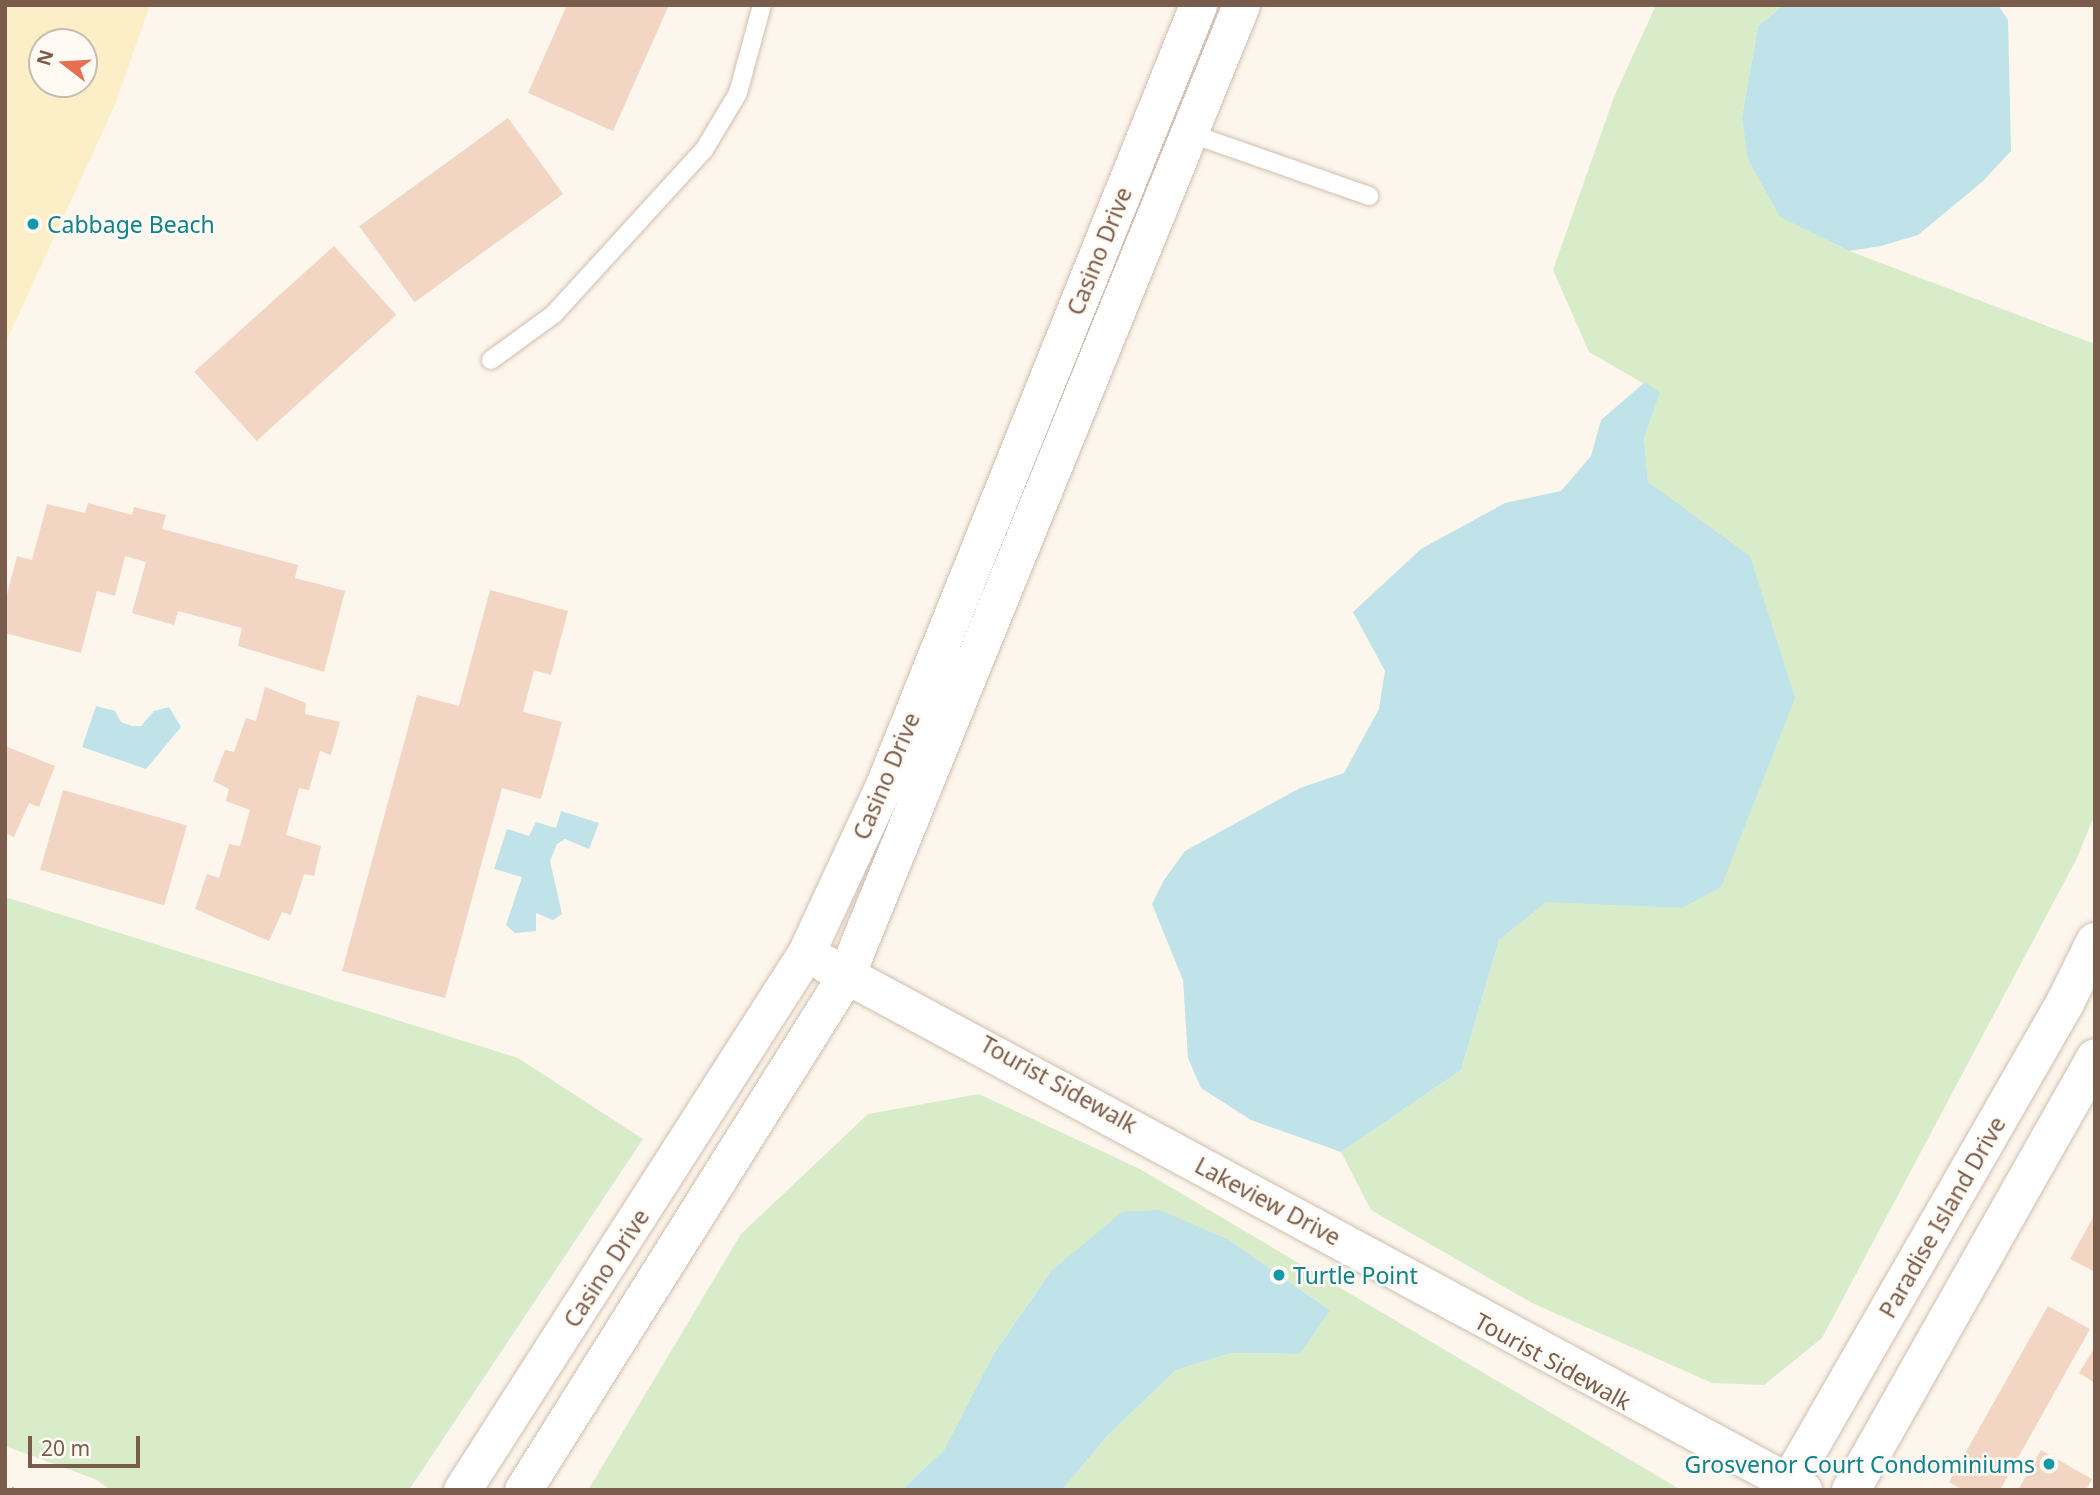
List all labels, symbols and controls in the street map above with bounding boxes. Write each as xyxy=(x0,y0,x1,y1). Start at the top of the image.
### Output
north arrow xyxy=(28,28,98,98)
text: N xyxy=(30,46,60,69)
street label: Casino Drive xyxy=(1061,183,1137,319)
place label: Cabbage Beach xyxy=(47,210,215,238)
marker: Cabbage Beach xyxy=(25,216,41,232)
street label: Casino Drive xyxy=(847,708,925,844)
street label: Tourist Sidewalk xyxy=(976,1030,1142,1138)
street label: Paradise Island Drive xyxy=(1873,1112,2011,1322)
street label: Lakeview Drive xyxy=(1191,1151,1345,1251)
street label: Casino Drive xyxy=(558,1204,654,1332)
place label: Turtle Point xyxy=(1293,1261,1418,1289)
marker: Turtle Point xyxy=(1271,1267,1287,1283)
street label: Tourist Sidewalk xyxy=(1470,1307,1636,1415)
scale bar xyxy=(32,1422,144,1466)
text: 20 m xyxy=(41,1434,90,1462)
place label: Grosvenor Court Condominiums xyxy=(1685,1450,2035,1478)
marker: Grosvenor Court Condominiums xyxy=(2041,1456,2057,1472)

